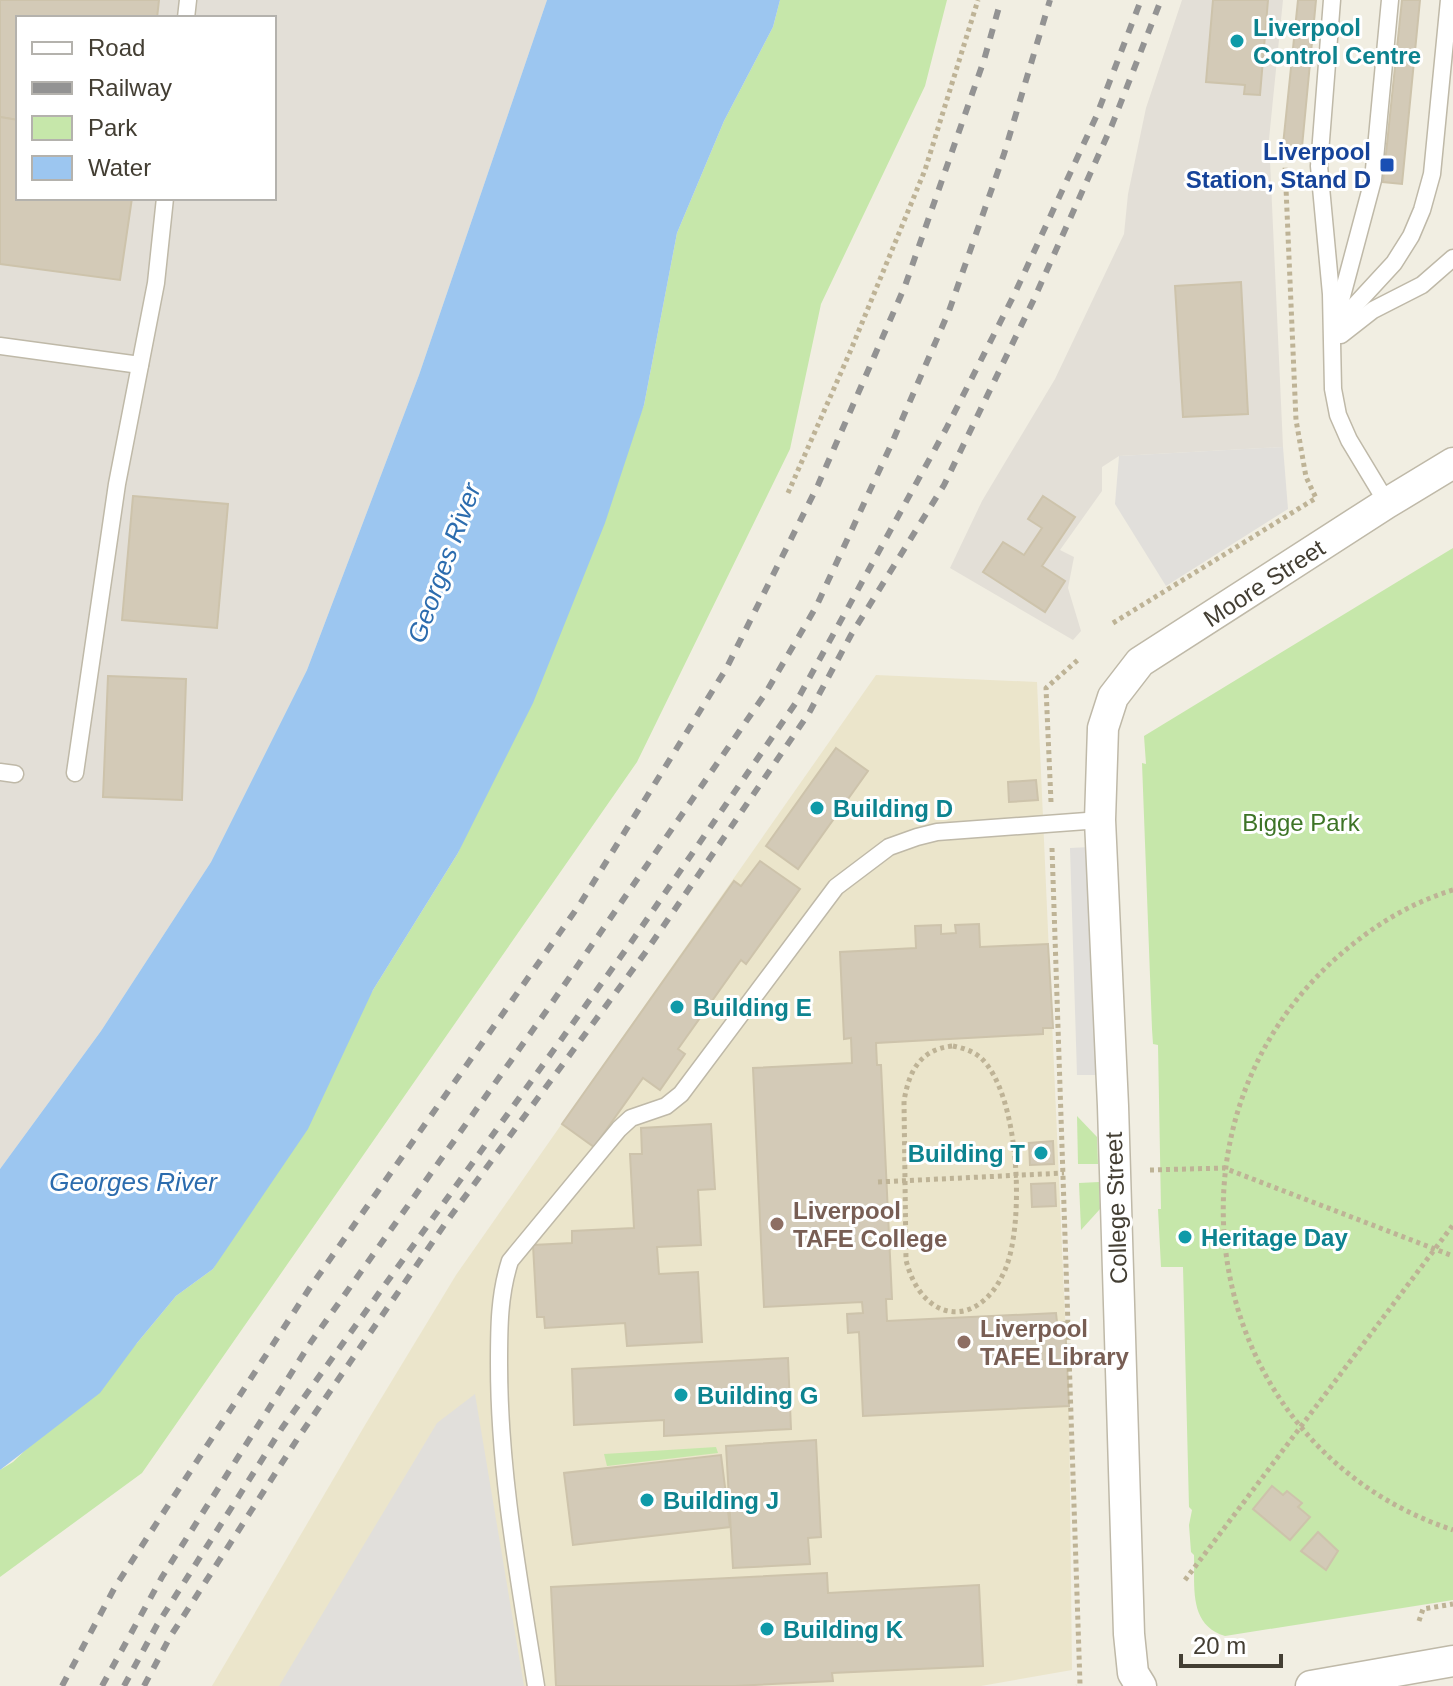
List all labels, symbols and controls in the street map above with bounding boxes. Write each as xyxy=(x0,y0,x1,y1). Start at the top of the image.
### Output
place label: Liverpool Control Centre xyxy=(1253,14,1421,69)
legend xyxy=(16,16,276,200)
marker: Liverpool Control Centre xyxy=(1228,32,1246,50)
text: Road xyxy=(88,34,145,61)
text: Railway xyxy=(88,74,172,101)
text: Park xyxy=(88,114,138,141)
place label: Liverpool Station, Stand D xyxy=(1186,138,1371,193)
text: Water xyxy=(88,154,151,181)
marker: Liverpool Station, Stand D xyxy=(1378,156,1396,174)
water label: Georges River xyxy=(401,478,487,647)
street label: Moore Street xyxy=(1198,534,1330,632)
place label: Building D xyxy=(833,795,953,822)
marker: Building D xyxy=(808,799,826,817)
park label: Bigge Park xyxy=(1242,809,1361,836)
place label: Building E xyxy=(693,994,812,1021)
marker: Building E xyxy=(668,998,686,1016)
street label: College Street xyxy=(1100,1131,1132,1284)
place label: Building T xyxy=(908,1140,1025,1167)
marker: Building T xyxy=(1032,1144,1050,1162)
water label: Georges River xyxy=(49,1167,218,1197)
place label: Liverpool TAFE College xyxy=(793,1197,947,1252)
marker: Liverpool TAFE College xyxy=(768,1215,786,1233)
place label: Heritage Day xyxy=(1201,1224,1348,1251)
marker: Heritage Day xyxy=(1176,1228,1194,1246)
place label: Liverpool TAFE Library xyxy=(980,1315,1130,1370)
marker: Liverpool TAFE Library xyxy=(955,1333,973,1351)
place label: Building G xyxy=(697,1382,818,1409)
marker: Building G xyxy=(672,1386,690,1404)
place label: Building J xyxy=(663,1487,779,1514)
marker: Building J xyxy=(638,1491,656,1509)
place label: Building K xyxy=(783,1616,904,1643)
scale bar xyxy=(1181,1618,1281,1668)
marker: Building K xyxy=(758,1620,776,1638)
text: 20 m xyxy=(1193,1632,1246,1659)

